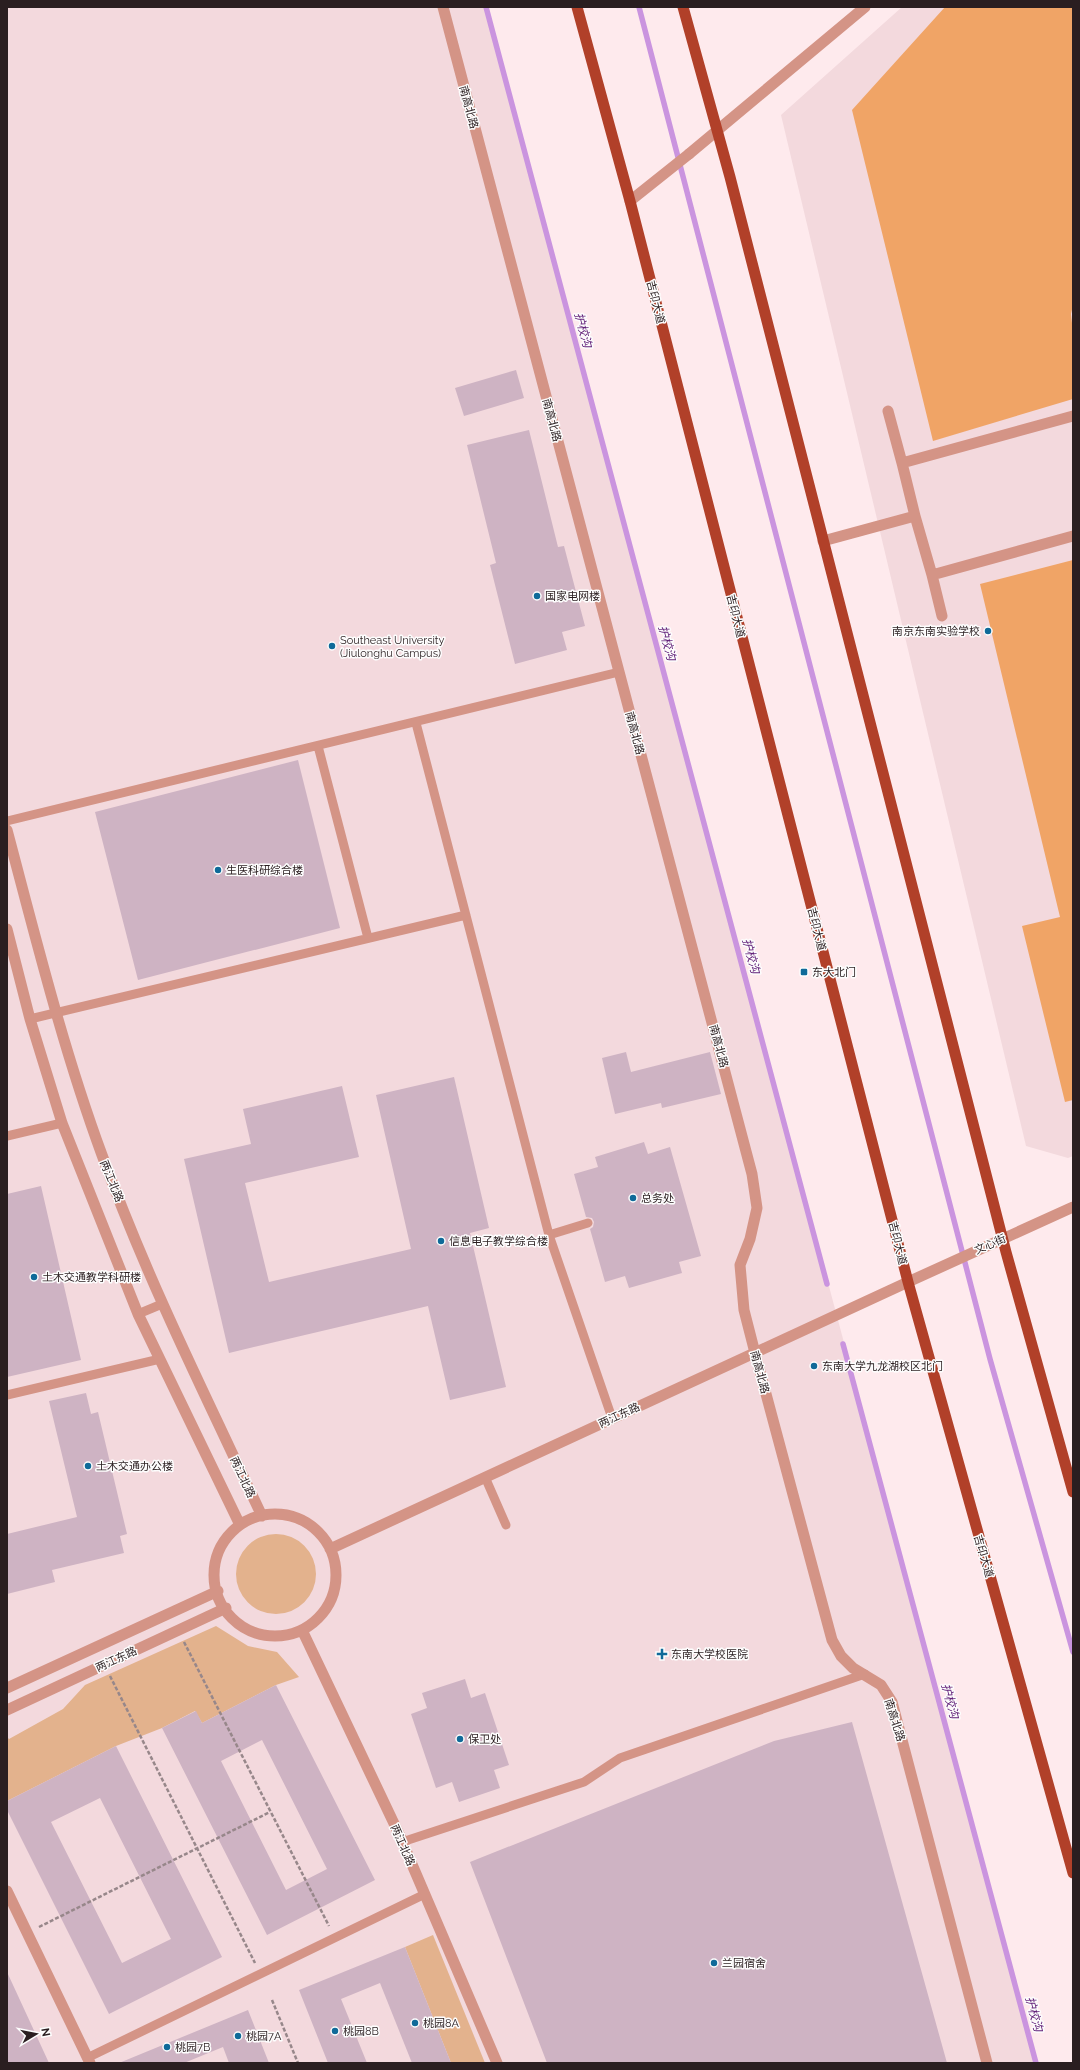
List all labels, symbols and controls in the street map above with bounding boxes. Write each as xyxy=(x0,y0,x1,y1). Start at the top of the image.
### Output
street label: 南高北路 xyxy=(457,84,480,130)
street label: 吉印大道 xyxy=(644,279,667,325)
water label: 护校沟 xyxy=(572,311,595,351)
street label: 南高北路 xyxy=(540,397,563,443)
place label: 国家电网楼 xyxy=(545,590,600,603)
marker: 国家电网楼 xyxy=(532,591,542,601)
street label: 吉印大道 xyxy=(724,593,747,639)
water label: 护校沟 xyxy=(656,624,679,664)
place label: 南京东南实验学校 xyxy=(892,625,980,638)
marker: 南京东南实验学校 xyxy=(983,626,993,636)
place label: Southeast University (Jiulonghu Campus) xyxy=(340,634,445,660)
marker: Southeast University (Jiulonghu Campus) xyxy=(327,641,337,651)
street label: 南高北路 xyxy=(623,710,646,756)
place label: 生医科研综合楼 xyxy=(226,864,303,877)
marker: 生医科研综合楼 xyxy=(213,865,223,875)
street label: 吉印大道 xyxy=(805,906,828,952)
water label: 护校沟 xyxy=(740,937,763,977)
place label: 东大北门 xyxy=(812,966,856,979)
marker: 东大北门 xyxy=(799,967,809,977)
street label: 南高北路 xyxy=(707,1023,730,1069)
street label: 两江北路 xyxy=(97,1158,126,1204)
place label: 总务处 xyxy=(641,1192,674,1205)
marker: 总务处 xyxy=(628,1193,638,1203)
street label: 吉印大道 xyxy=(886,1220,909,1266)
street label: 文心街 xyxy=(972,1232,1008,1257)
place label: 信息电子教学综合楼 xyxy=(449,1235,548,1248)
marker: 信息电子教学综合楼 xyxy=(436,1236,446,1246)
place label: 土木交通教学科研楼 xyxy=(42,1271,141,1284)
marker: 土木交通教学科研楼 xyxy=(29,1272,39,1282)
street label: 南高北路 xyxy=(748,1349,771,1395)
place label: 东南大学九龙湖校区北门 xyxy=(822,1360,943,1373)
marker: 东南大学九龙湖校区北门 xyxy=(809,1361,819,1371)
street label: 两江东路 xyxy=(597,1400,642,1431)
street label: 两江北路 xyxy=(227,1455,258,1500)
place label: 土木交通办公楼 xyxy=(96,1460,173,1473)
marker: 土木交通办公楼 xyxy=(83,1461,93,1471)
street label: 吉印大道 xyxy=(971,1533,996,1579)
street label: 两江东路 xyxy=(94,1644,139,1675)
marker: 东南大学校医院 xyxy=(656,1648,668,1660)
place label: 东南大学校医院 xyxy=(671,1648,748,1661)
water label: 护校沟 xyxy=(939,1682,962,1722)
street label: 南高北路 xyxy=(882,1697,908,1743)
place label: 保卫处 xyxy=(468,1733,501,1746)
marker: 保卫处 xyxy=(455,1734,465,1744)
street label: 两江北路 xyxy=(388,1822,417,1868)
place label: 兰园宿舍 xyxy=(722,1957,766,1970)
marker: 兰园宿舍 xyxy=(709,1958,719,1968)
water label: 护校沟 xyxy=(1023,1995,1046,2035)
north arrow xyxy=(16,2014,56,2054)
place label: 桃园8A xyxy=(423,2017,460,2030)
marker: 桃园8A xyxy=(410,2018,420,2028)
place label: 桃园8B xyxy=(343,2025,379,2038)
marker: 桃园8B xyxy=(330,2026,340,2036)
text: N xyxy=(38,2027,52,2038)
place label: 桃园7A xyxy=(246,2030,282,2043)
marker: 桃园7A xyxy=(233,2031,243,2041)
place label: 桃园7B xyxy=(175,2041,210,2054)
marker: 桃园7B xyxy=(162,2042,172,2052)

